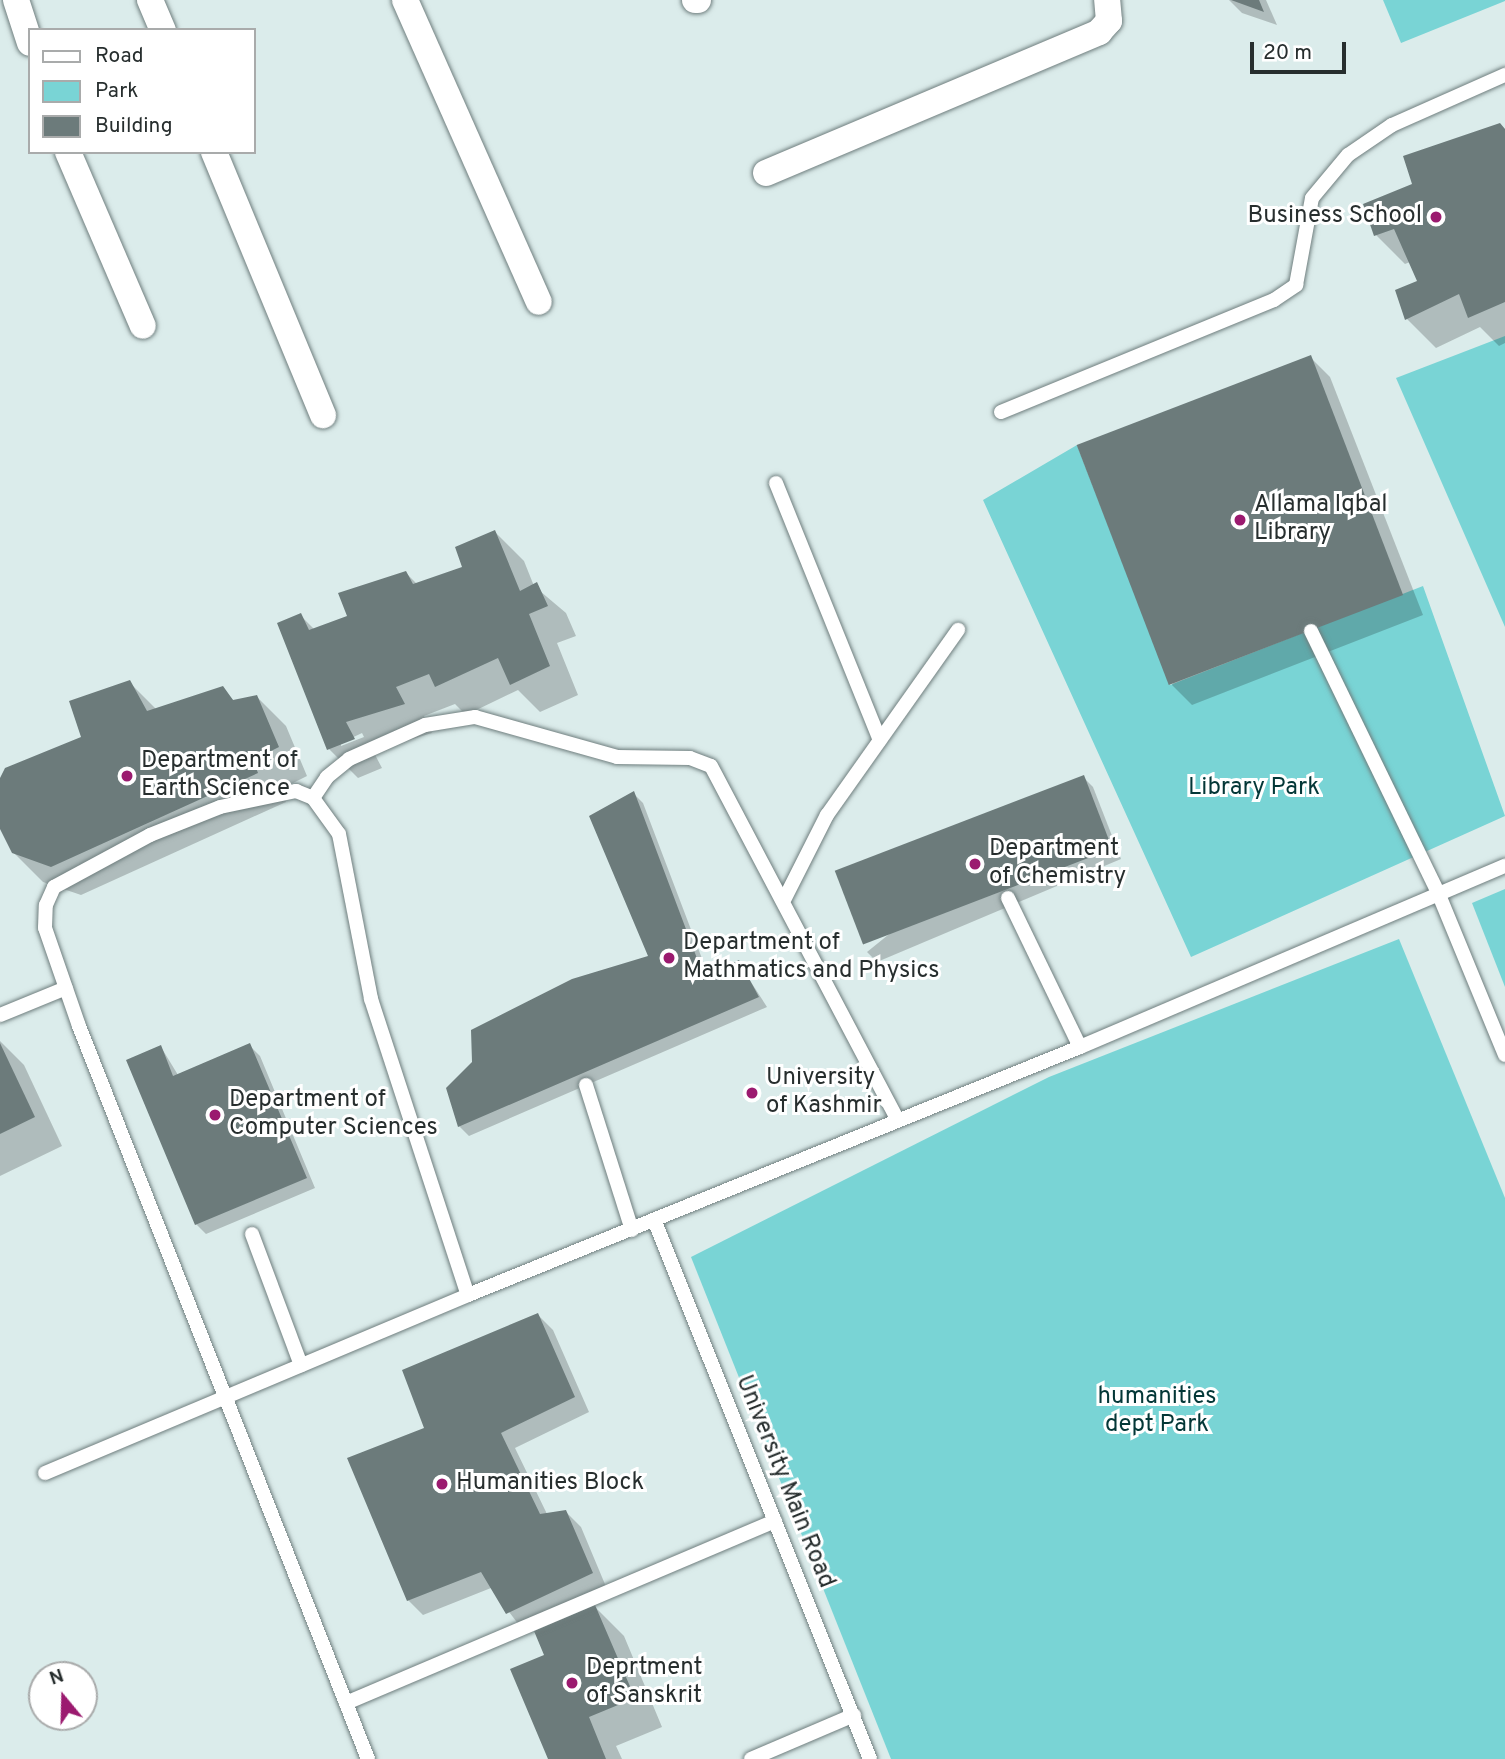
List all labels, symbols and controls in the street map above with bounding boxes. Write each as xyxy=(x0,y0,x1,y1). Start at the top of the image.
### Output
legend xyxy=(28,28,256,154)
scale bar xyxy=(1253,28,1349,72)
text: 20 m xyxy=(1263,40,1312,67)
text: Road xyxy=(95,43,144,70)
text: Park xyxy=(95,78,138,105)
text: Building xyxy=(95,113,173,140)
place label: Business School xyxy=(1247,203,1422,231)
marker: Business School xyxy=(1428,209,1444,225)
place label: Allama Iqbal Library xyxy=(1254,492,1388,548)
marker: Allama Iqbal Library xyxy=(1232,512,1248,528)
place label: Department of Earth Science xyxy=(141,748,298,804)
marker: Department of Earth Science xyxy=(119,768,135,784)
park label: Library Park xyxy=(1188,775,1320,803)
place label: Department of Chemistry xyxy=(989,836,1126,892)
marker: Department of Chemistry xyxy=(967,856,983,872)
place label: Department of Mathmatics and Physics xyxy=(683,930,939,986)
marker: Department of Mathmatics and Physics xyxy=(661,950,677,966)
place label: University of Kashmir xyxy=(766,1065,882,1121)
marker: University of Kashmir xyxy=(744,1085,760,1101)
place label: Department of Computer Sciences xyxy=(229,1087,438,1143)
marker: Department of Computer Sciences xyxy=(207,1107,223,1123)
street label: University Main Road xyxy=(728,1371,840,1593)
park label: humanities dept Park xyxy=(1098,1384,1216,1440)
place label: Humanities Block xyxy=(456,1470,644,1498)
marker: Humanities Block xyxy=(434,1476,450,1492)
place label: Deprtment of Sanskrit xyxy=(586,1655,703,1711)
north arrow xyxy=(28,1661,98,1731)
text: N xyxy=(46,1664,67,1692)
marker: Deprtment of Sanskrit xyxy=(564,1675,580,1691)

